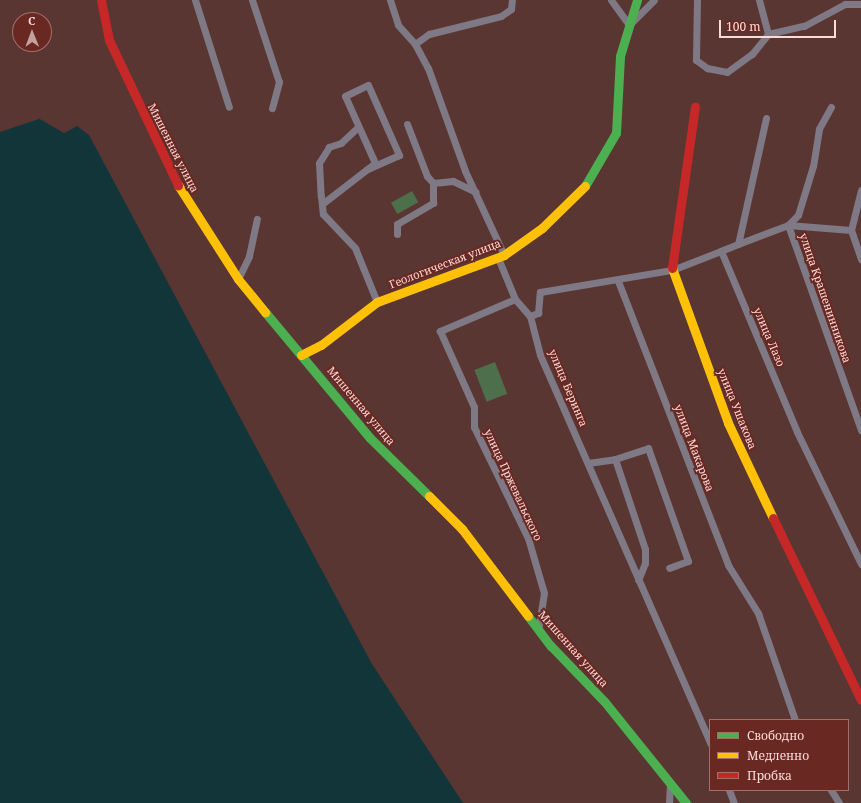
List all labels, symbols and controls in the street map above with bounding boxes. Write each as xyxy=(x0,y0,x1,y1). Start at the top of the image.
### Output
north arrow xyxy=(12,12,52,52)
scale bar xyxy=(721,12,838,38)
text: С xyxy=(28,13,36,28)
text: 100 m xyxy=(726,18,761,35)
street label: Мишенная улица xyxy=(145,101,201,195)
street label: улица Крашенинникова xyxy=(797,231,853,365)
street label: Геологическая улица xyxy=(387,237,503,291)
street label: улица Лазо xyxy=(751,306,787,368)
street label: улица Беринга xyxy=(546,347,590,429)
street label: Мишенная улица xyxy=(324,364,398,448)
street label: улица Ушакова xyxy=(715,367,759,451)
street label: улица Макарова xyxy=(671,403,717,493)
street label: улица Пржевальского xyxy=(481,427,545,543)
street label: Мишенная улица xyxy=(535,608,611,690)
legend xyxy=(709,719,849,791)
text: Свободно xyxy=(747,727,804,744)
text: Медленно xyxy=(747,747,809,764)
text: Пробка xyxy=(747,767,792,784)

